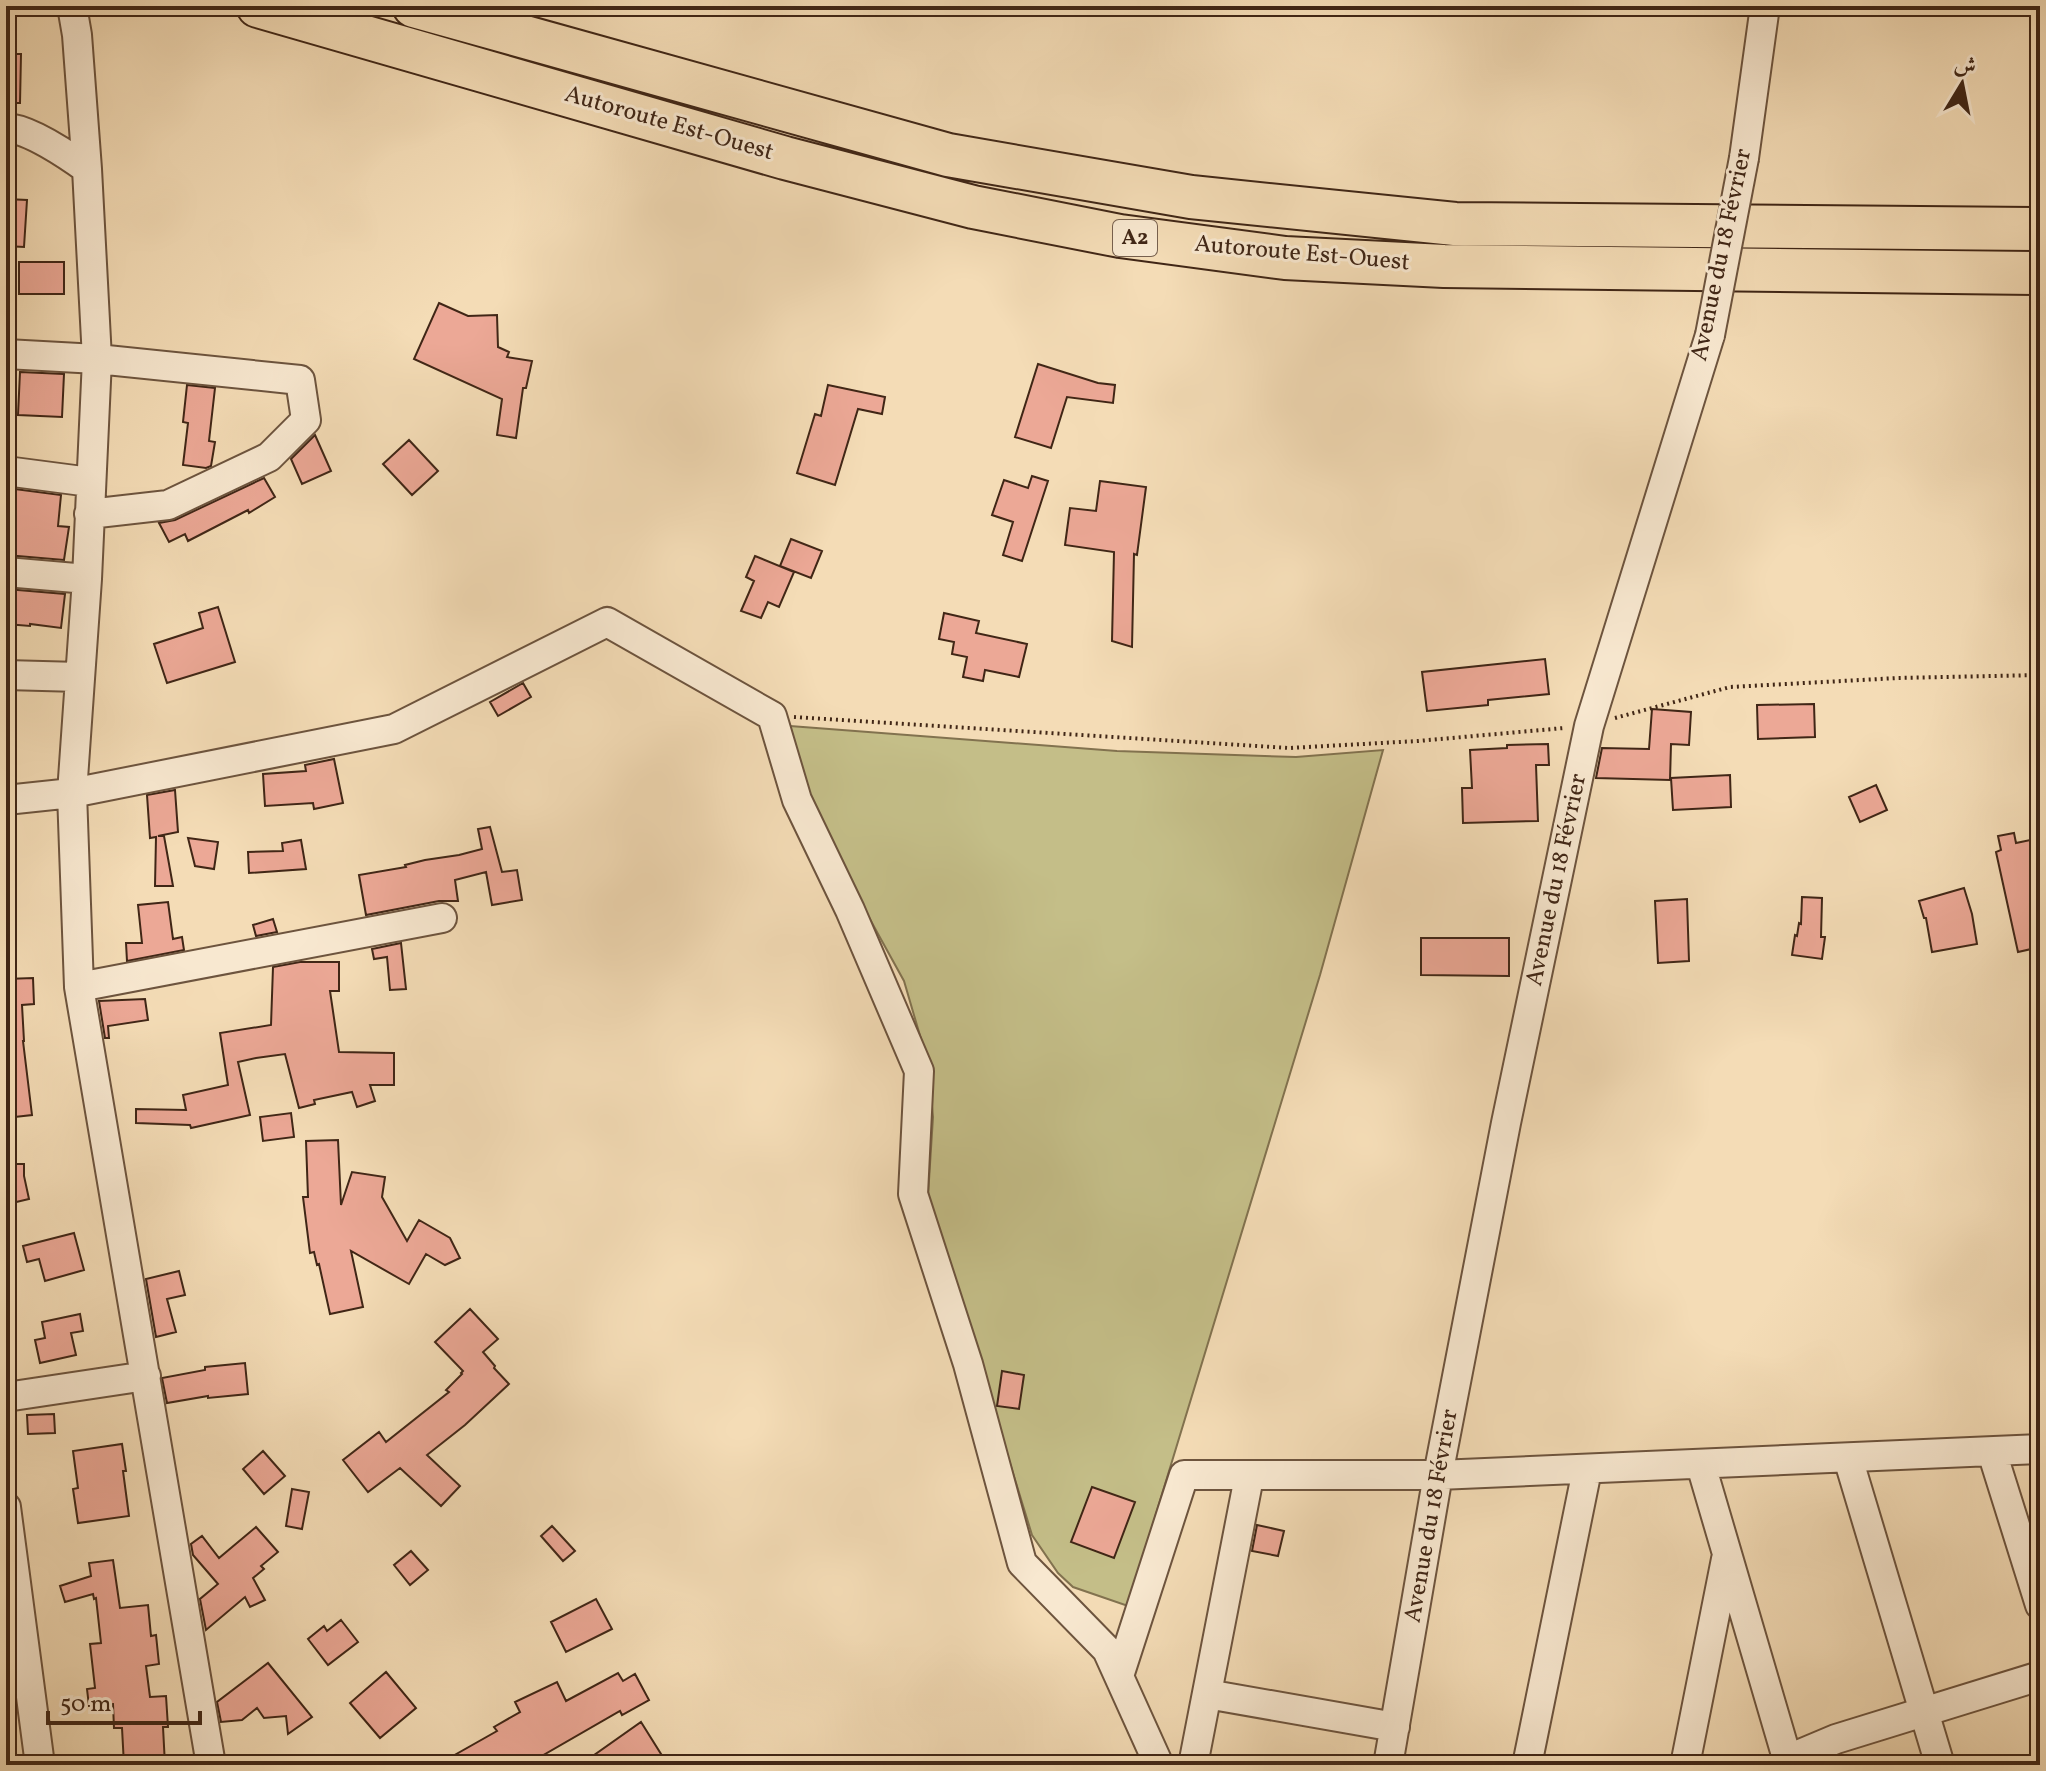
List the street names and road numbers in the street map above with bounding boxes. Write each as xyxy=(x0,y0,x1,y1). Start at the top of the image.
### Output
street label: Autoroute Est-Ouest xyxy=(561,78,777,170)
street label: Avenue du 18 Février xyxy=(1683,146,1761,364)
road number: A2 xyxy=(1113,220,1157,256)
street label: Autoroute Est-Ouest xyxy=(1193,228,1411,280)
street label: Avenue du 18 Février xyxy=(1518,771,1596,989)
street label: Avenue du 18 Février xyxy=(1396,1407,1468,1625)

